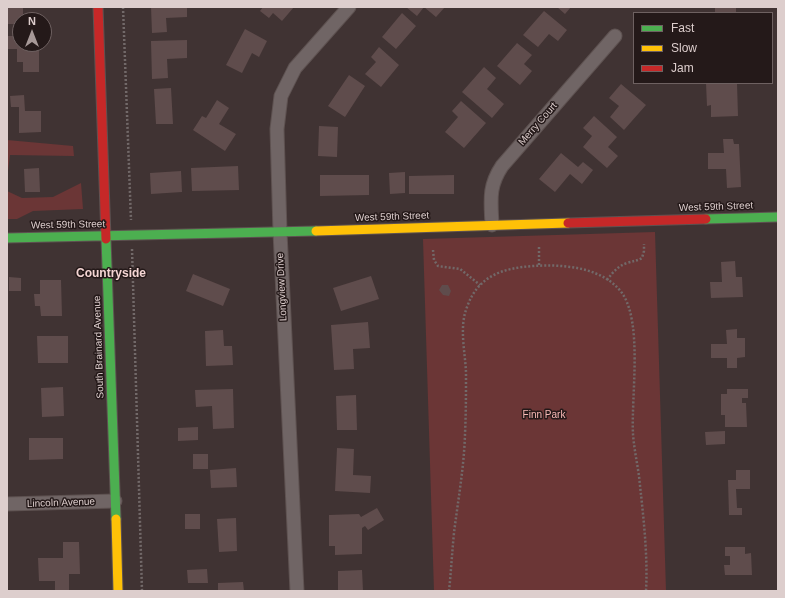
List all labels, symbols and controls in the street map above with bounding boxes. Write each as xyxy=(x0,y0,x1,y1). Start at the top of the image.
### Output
north arrow xyxy=(12,12,52,52)
legend xyxy=(633,12,773,84)
text: N xyxy=(28,15,36,27)
text: Fast xyxy=(671,21,694,35)
text: Slow xyxy=(671,41,697,55)
text: Jam xyxy=(671,61,694,75)
street label: Merry Court xyxy=(516,100,560,148)
street label: West 59th Street xyxy=(679,200,753,214)
street label: West 59th Street xyxy=(355,210,429,224)
street label: West 59th Street xyxy=(31,218,105,232)
street label: Longview Drive xyxy=(274,253,290,321)
district label: Countryside xyxy=(76,267,146,281)
street label: South Brainard Avenue xyxy=(91,295,107,399)
park label: Finn Park xyxy=(523,409,565,421)
street label: Lincoln Avenue xyxy=(27,496,95,510)

